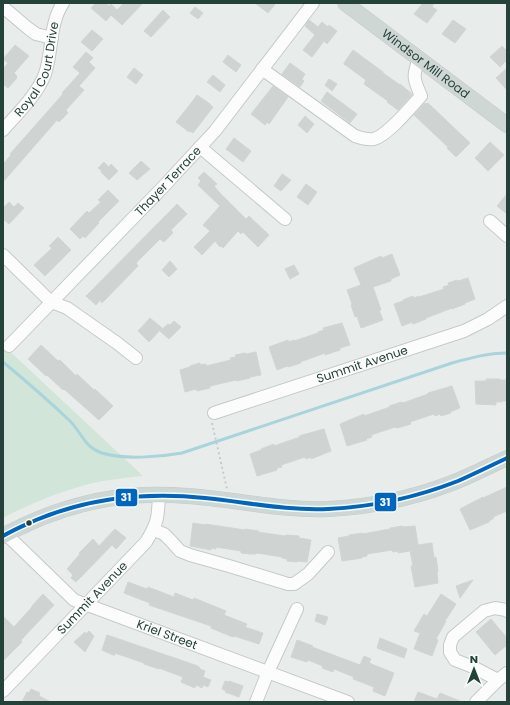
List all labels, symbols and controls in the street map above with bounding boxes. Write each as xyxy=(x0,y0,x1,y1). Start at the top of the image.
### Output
street label: Royal Court Drive xyxy=(10,20,62,120)
street label: Windsor Mill Road xyxy=(379,25,473,102)
street label: Thayer Terrace xyxy=(131,142,205,219)
street label: Summit Avenue xyxy=(314,341,410,387)
line badge: 31 xyxy=(115,488,138,507)
text: 31 xyxy=(121,489,131,505)
line badge: 31 xyxy=(374,492,397,512)
text: 31 xyxy=(380,494,390,510)
unlabelled marker xyxy=(24,518,34,528)
street label: Summit Avenue xyxy=(53,557,131,638)
street label: Kriel Street xyxy=(134,615,200,653)
north arrow xyxy=(454,649,494,689)
text: N xyxy=(470,651,478,667)

